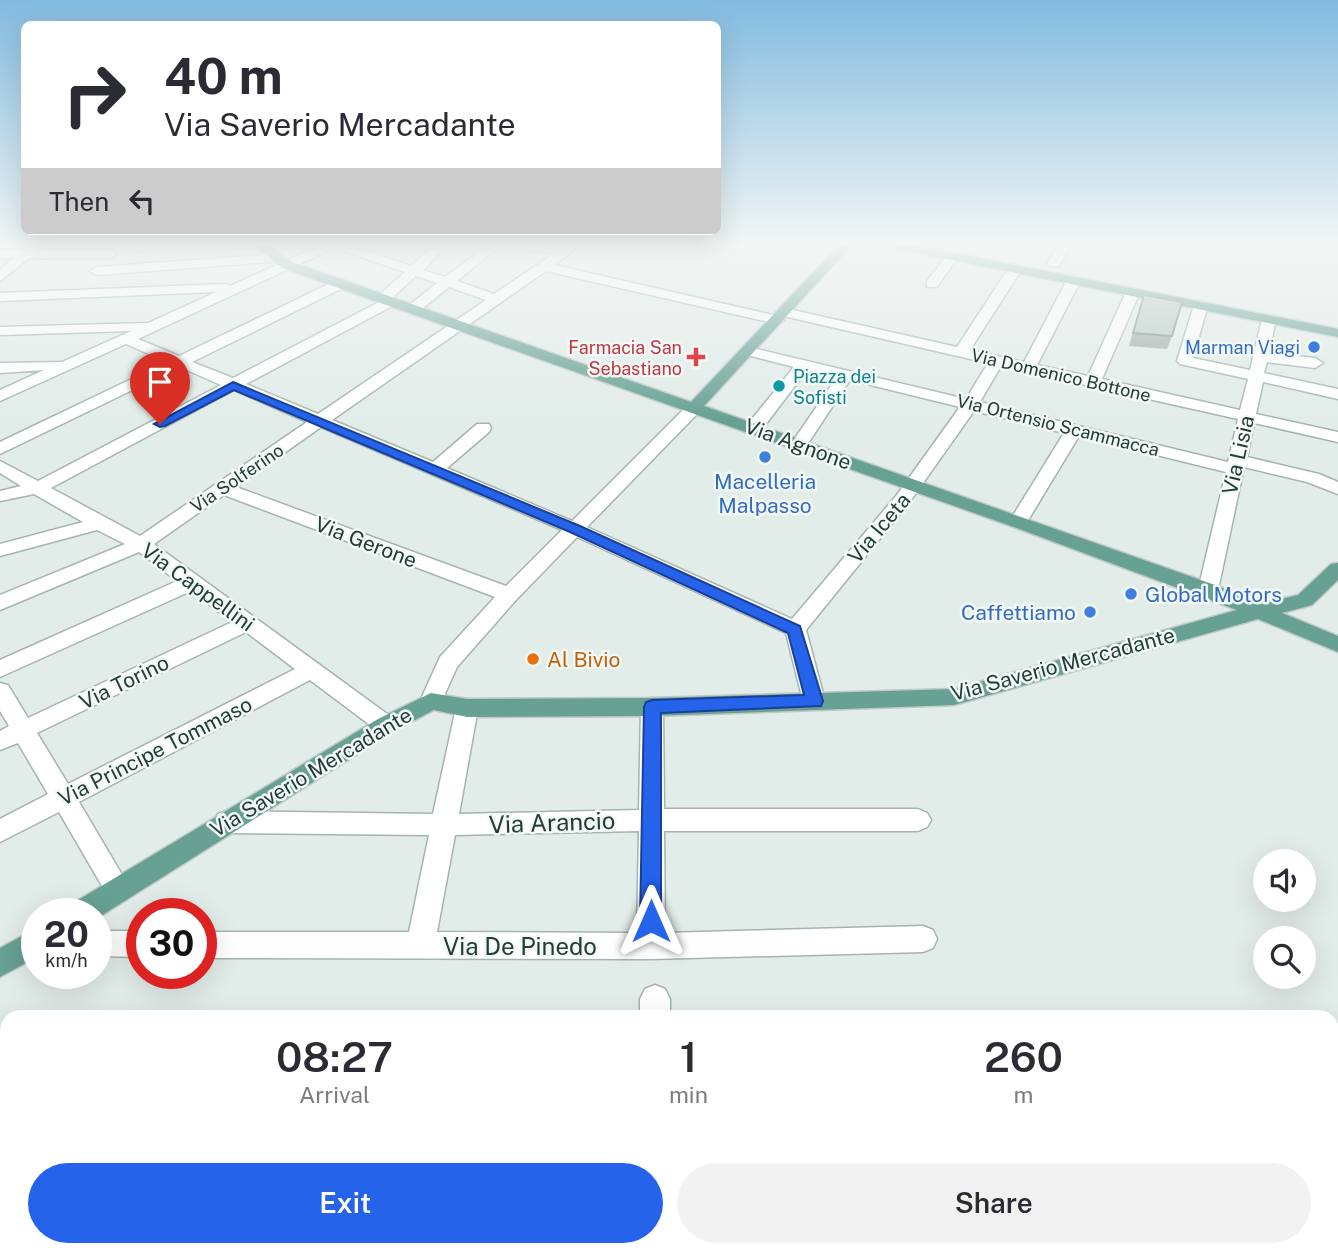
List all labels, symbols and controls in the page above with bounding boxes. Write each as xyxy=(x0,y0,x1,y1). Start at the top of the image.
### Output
text: 40 m xyxy=(164,47,283,105)
icon: right xyxy=(49,49,140,140)
text: Via Saverio Mercadante xyxy=(164,106,516,143)
icon: left xyxy=(123,182,161,220)
text: Then xyxy=(49,186,109,217)
place label: Farmacia San Sebastiano xyxy=(568,337,682,379)
place label: Marman Viagi xyxy=(1185,337,1300,358)
marker: Marman Viagi xyxy=(1306,339,1322,355)
street label: Via Domenico Bottone xyxy=(969,344,1153,406)
marker: Farmacia San Sebastiano xyxy=(688,349,704,365)
pin xyxy=(130,352,190,424)
icon: arrive xyxy=(141,363,179,401)
place label: Piazza dei Sofisti xyxy=(793,366,876,408)
marker: Piazza dei Sofisti xyxy=(771,378,787,394)
street label: Via Ortensio Scammacca xyxy=(955,390,1161,460)
street label: Via Agnone xyxy=(741,413,855,475)
street label: Via Lisia xyxy=(1217,413,1259,497)
street label: Via Solferino xyxy=(187,439,287,517)
marker: Macelleria Malpasso xyxy=(757,449,773,465)
place label: Macelleria Malpasso xyxy=(714,469,816,518)
street label: Via Iceta xyxy=(842,488,916,568)
street label: Via Gerone xyxy=(311,511,421,573)
street label: Via Cappellini xyxy=(137,538,259,636)
place label: Global Motors xyxy=(1145,582,1282,607)
marker: Global Motors xyxy=(1123,586,1139,602)
place label: Caffettiamo xyxy=(961,600,1076,625)
marker: Caffettiamo xyxy=(1082,604,1098,620)
street label: Via Saverio Mercadante xyxy=(948,622,1178,706)
place label: Al Bivio xyxy=(547,647,620,672)
street label: Via Torino xyxy=(75,650,173,714)
marker: Al Bivio xyxy=(525,651,541,667)
street label: Via Principe Tommaso xyxy=(54,691,256,811)
street label: Via Saverio Mercadante xyxy=(206,702,416,842)
street label: Via Arancio xyxy=(488,806,616,838)
map controls xyxy=(1253,849,1316,989)
button: sound xyxy=(1253,849,1316,912)
position arrow xyxy=(614,884,688,958)
speed limit sign: 30 xyxy=(126,898,217,989)
text: 20 xyxy=(44,914,89,955)
button: search xyxy=(1253,926,1316,989)
street label: Via De Pinedo xyxy=(443,932,597,960)
text: km/h xyxy=(45,950,88,971)
text: 08:27 xyxy=(276,1032,393,1081)
text: 1 xyxy=(680,1032,697,1081)
text: 260 xyxy=(984,1032,1063,1081)
text: Arrival xyxy=(299,1081,370,1108)
text: min xyxy=(669,1081,708,1108)
text: m xyxy=(1014,1081,1033,1108)
button: Exit xyxy=(28,1163,663,1243)
button: Share xyxy=(677,1163,1311,1243)

